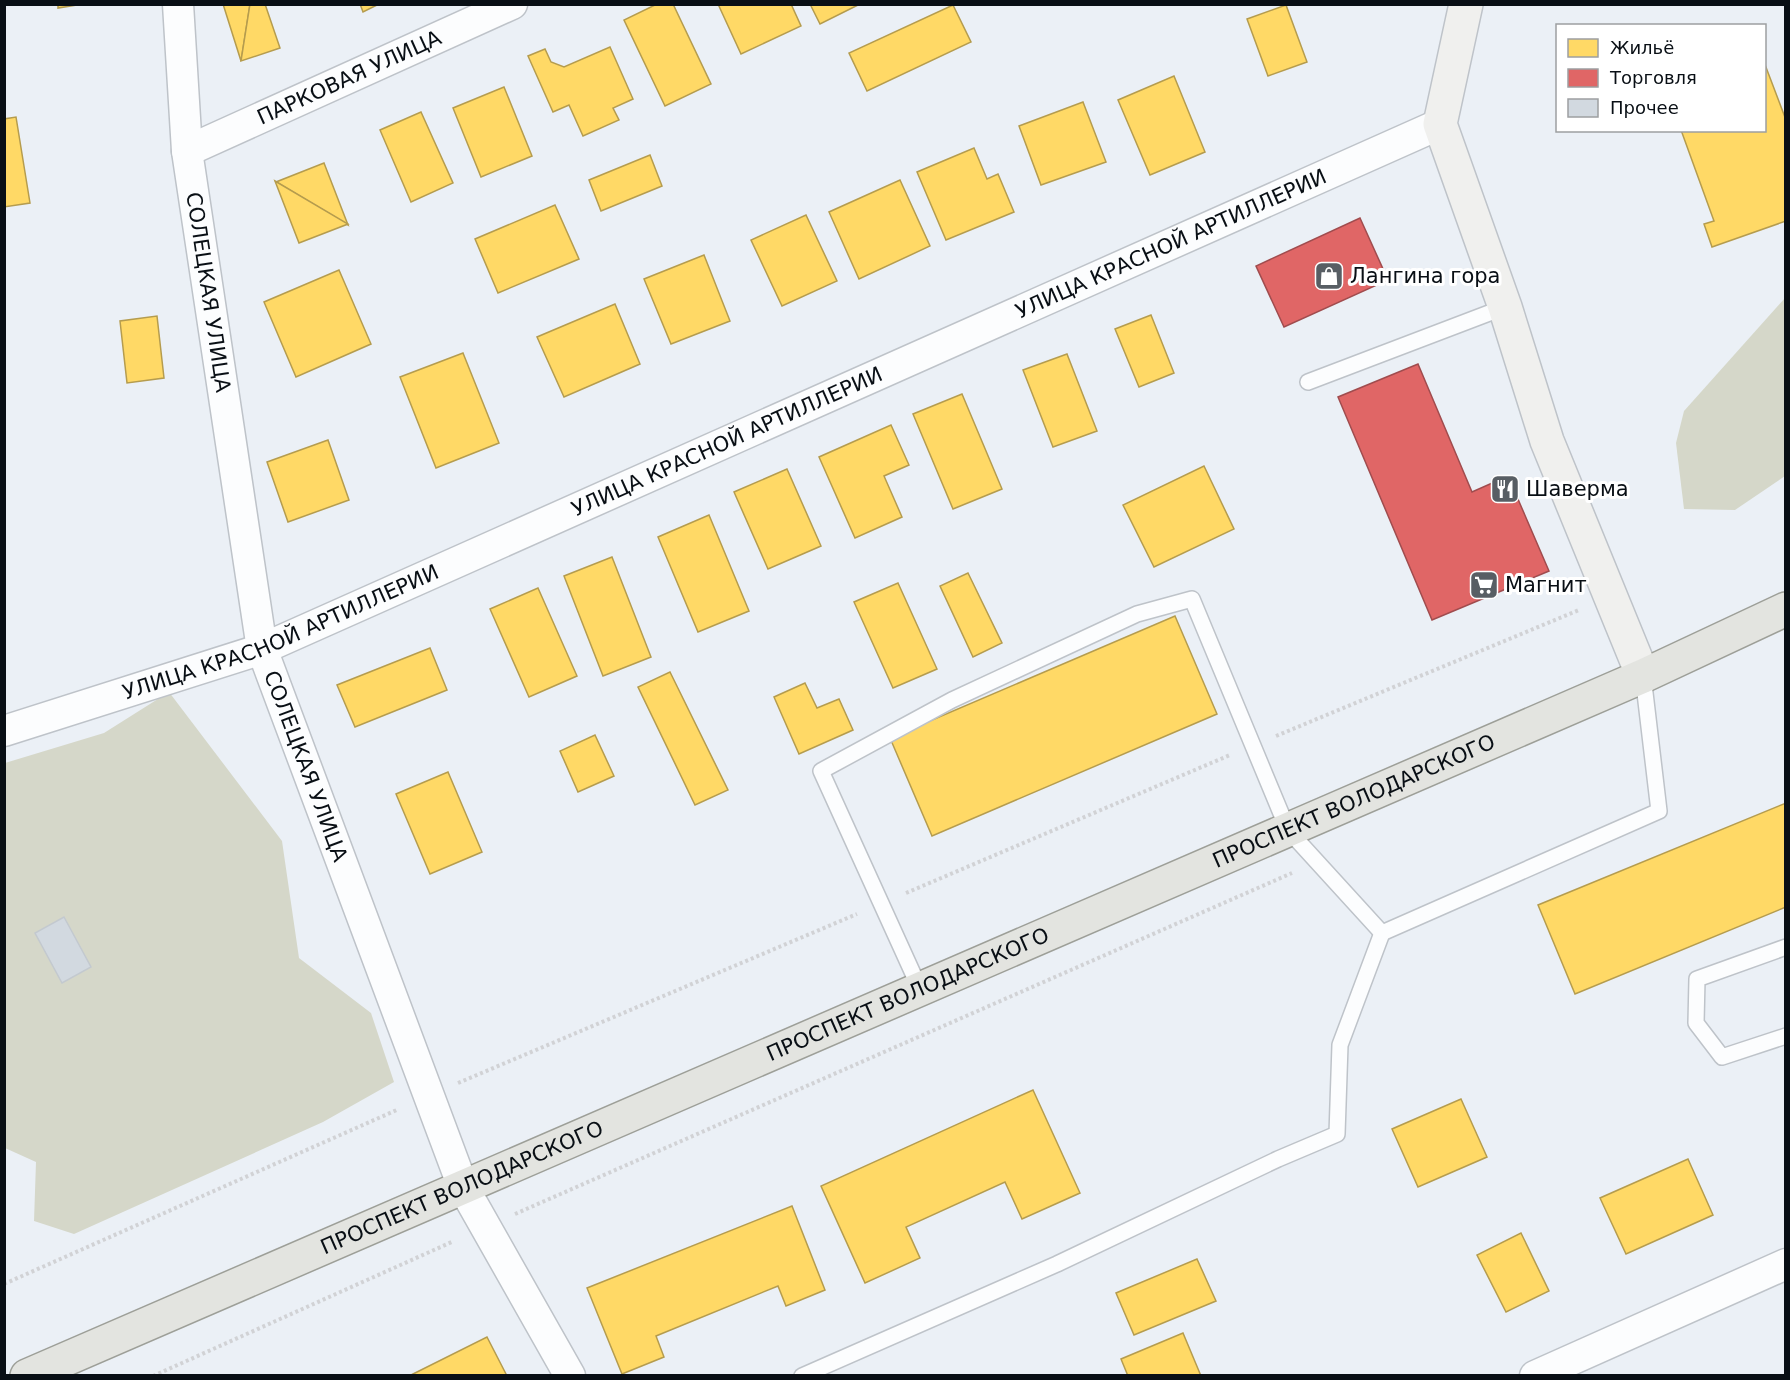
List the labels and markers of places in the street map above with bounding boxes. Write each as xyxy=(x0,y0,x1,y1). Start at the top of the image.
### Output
shop icon: Лангина гора xyxy=(1313,260,1345,292)
place label: Лангина гора xyxy=(1350,264,1500,288)
restaurant icon: Шаверма xyxy=(1489,473,1521,505)
place label: Шаверма xyxy=(1526,477,1629,501)
supermarket icon: Магнит xyxy=(1468,569,1500,601)
place label: Магнит xyxy=(1505,573,1587,597)

